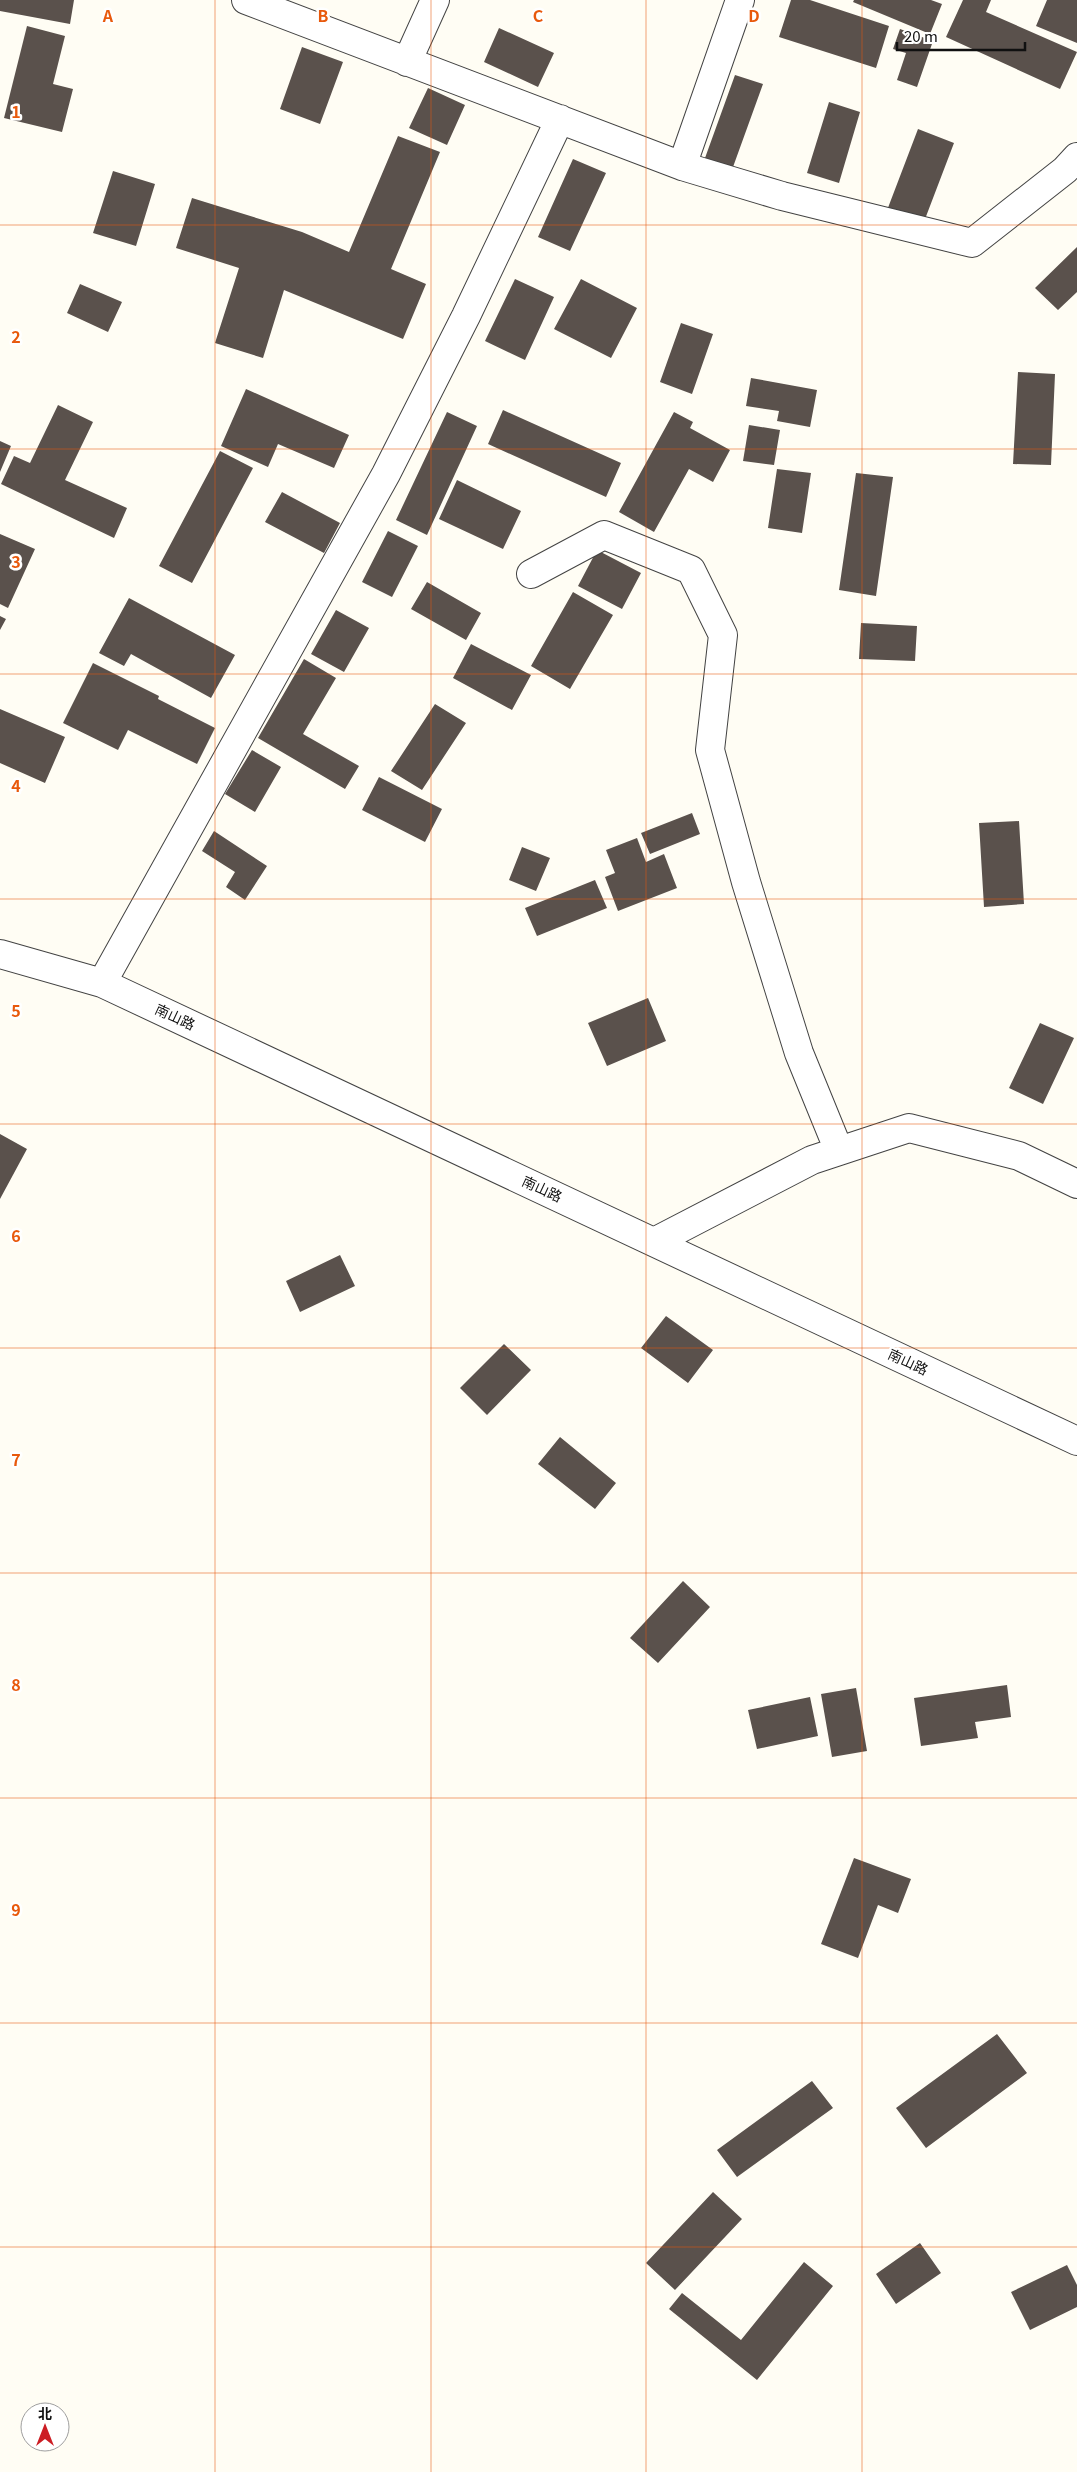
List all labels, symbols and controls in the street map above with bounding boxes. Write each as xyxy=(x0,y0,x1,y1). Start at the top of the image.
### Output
text: A xyxy=(102,3,114,27)
text: B xyxy=(318,3,329,27)
text: C xyxy=(533,3,544,27)
text: D xyxy=(748,3,760,27)
scale bar xyxy=(897,20,1024,52)
text: 20 m xyxy=(904,25,938,46)
text: 1 xyxy=(11,99,21,123)
text: 2 xyxy=(11,324,21,348)
text: 3 xyxy=(11,549,21,573)
text: 4 xyxy=(11,773,21,797)
text: 5 xyxy=(11,998,21,1022)
street label: 南山路 xyxy=(152,998,199,1034)
street label: 南山路 xyxy=(519,1170,566,1206)
text: 6 xyxy=(11,1223,21,1247)
street label: 南山路 xyxy=(885,1343,932,1379)
text: 7 xyxy=(11,1447,21,1471)
text: 8 xyxy=(11,1672,21,1696)
text: 9 xyxy=(11,1897,21,1921)
north arrow xyxy=(20,2402,70,2452)
text: 北 xyxy=(38,2403,52,2423)

